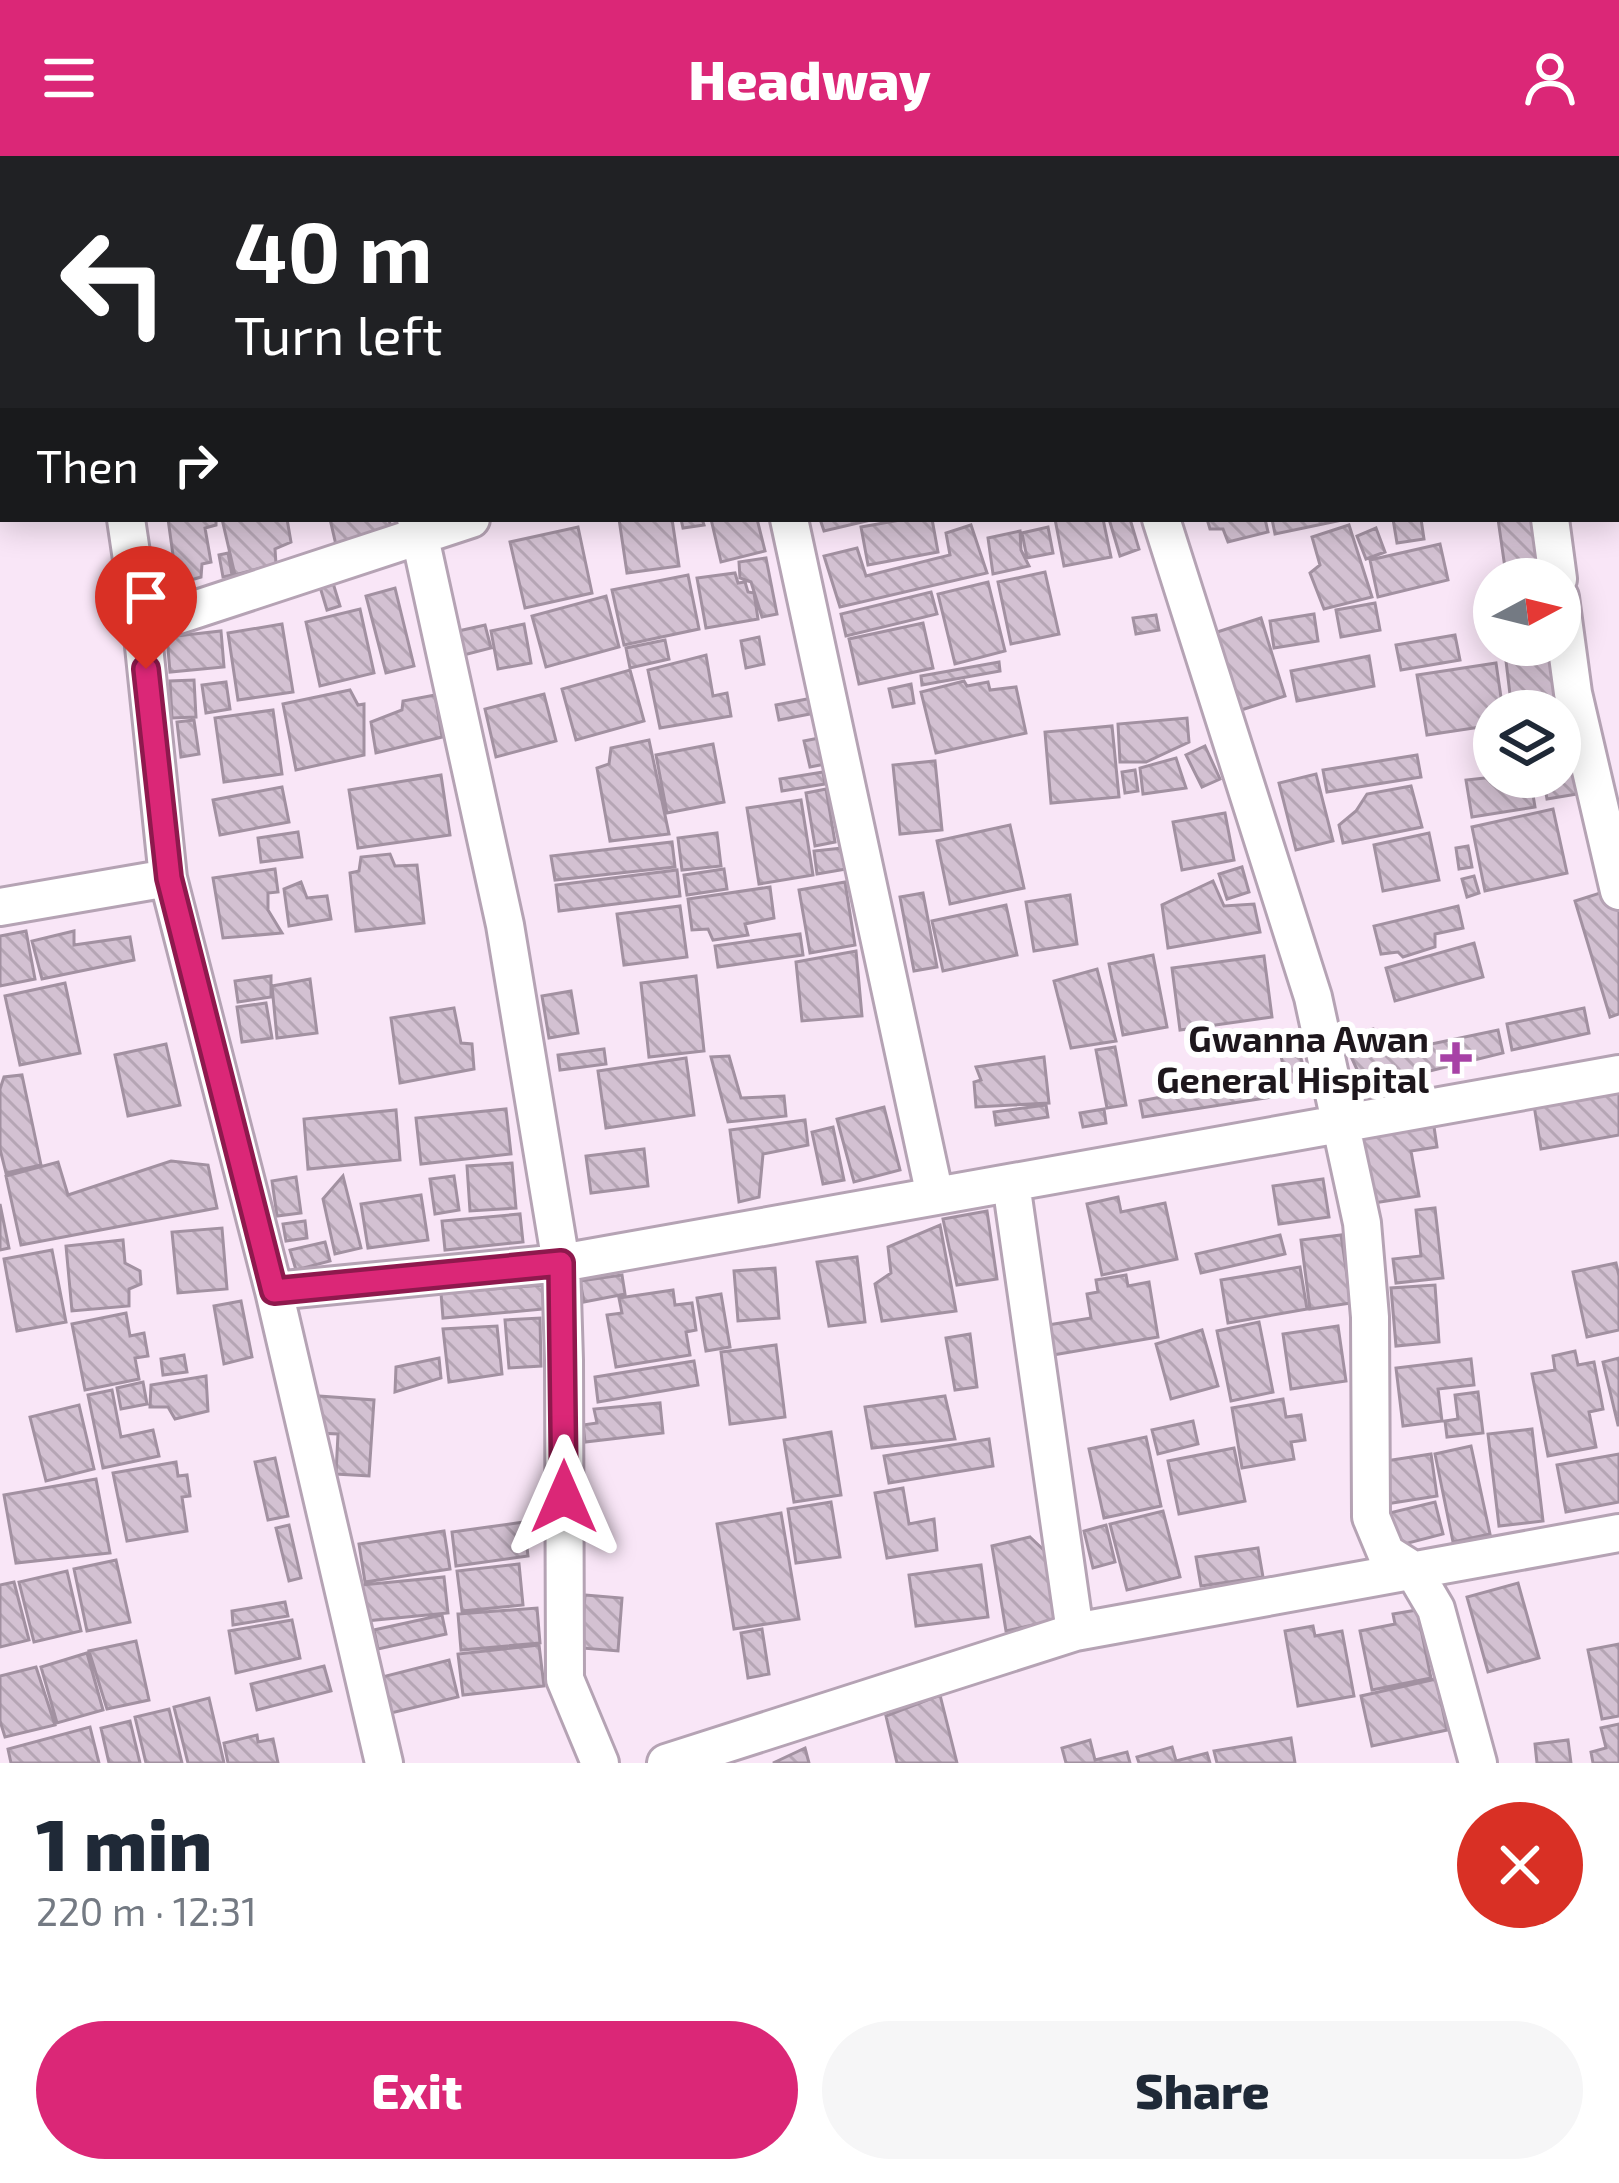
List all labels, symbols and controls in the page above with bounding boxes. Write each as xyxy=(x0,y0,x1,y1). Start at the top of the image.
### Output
icon: menu xyxy=(36,45,102,111)
icon: person xyxy=(1517,45,1583,111)
text: Headway xyxy=(688,46,931,111)
text: 40 m xyxy=(234,199,433,300)
icon: left xyxy=(36,204,192,360)
text: Turn left xyxy=(234,301,443,366)
icon: right xyxy=(163,432,229,498)
text: Then xyxy=(36,438,139,492)
pin xyxy=(95,546,197,669)
north arrow xyxy=(1473,558,1581,666)
map controls xyxy=(1473,558,1581,798)
icon: arrive xyxy=(113,564,179,630)
button: layers xyxy=(1473,690,1581,798)
place label: Gwanna Awan General Hispital xyxy=(1156,1016,1429,1100)
marker: Gwanna Awan General Hispital xyxy=(1440,1042,1472,1074)
position arrow xyxy=(501,1434,627,1560)
text: 1 min xyxy=(36,1799,212,1885)
button: close xyxy=(1457,1802,1583,1928)
text: 220 m · 12:31 xyxy=(36,1887,257,1934)
button: Exit xyxy=(36,2021,798,2159)
button: Share xyxy=(822,2021,1583,2159)

